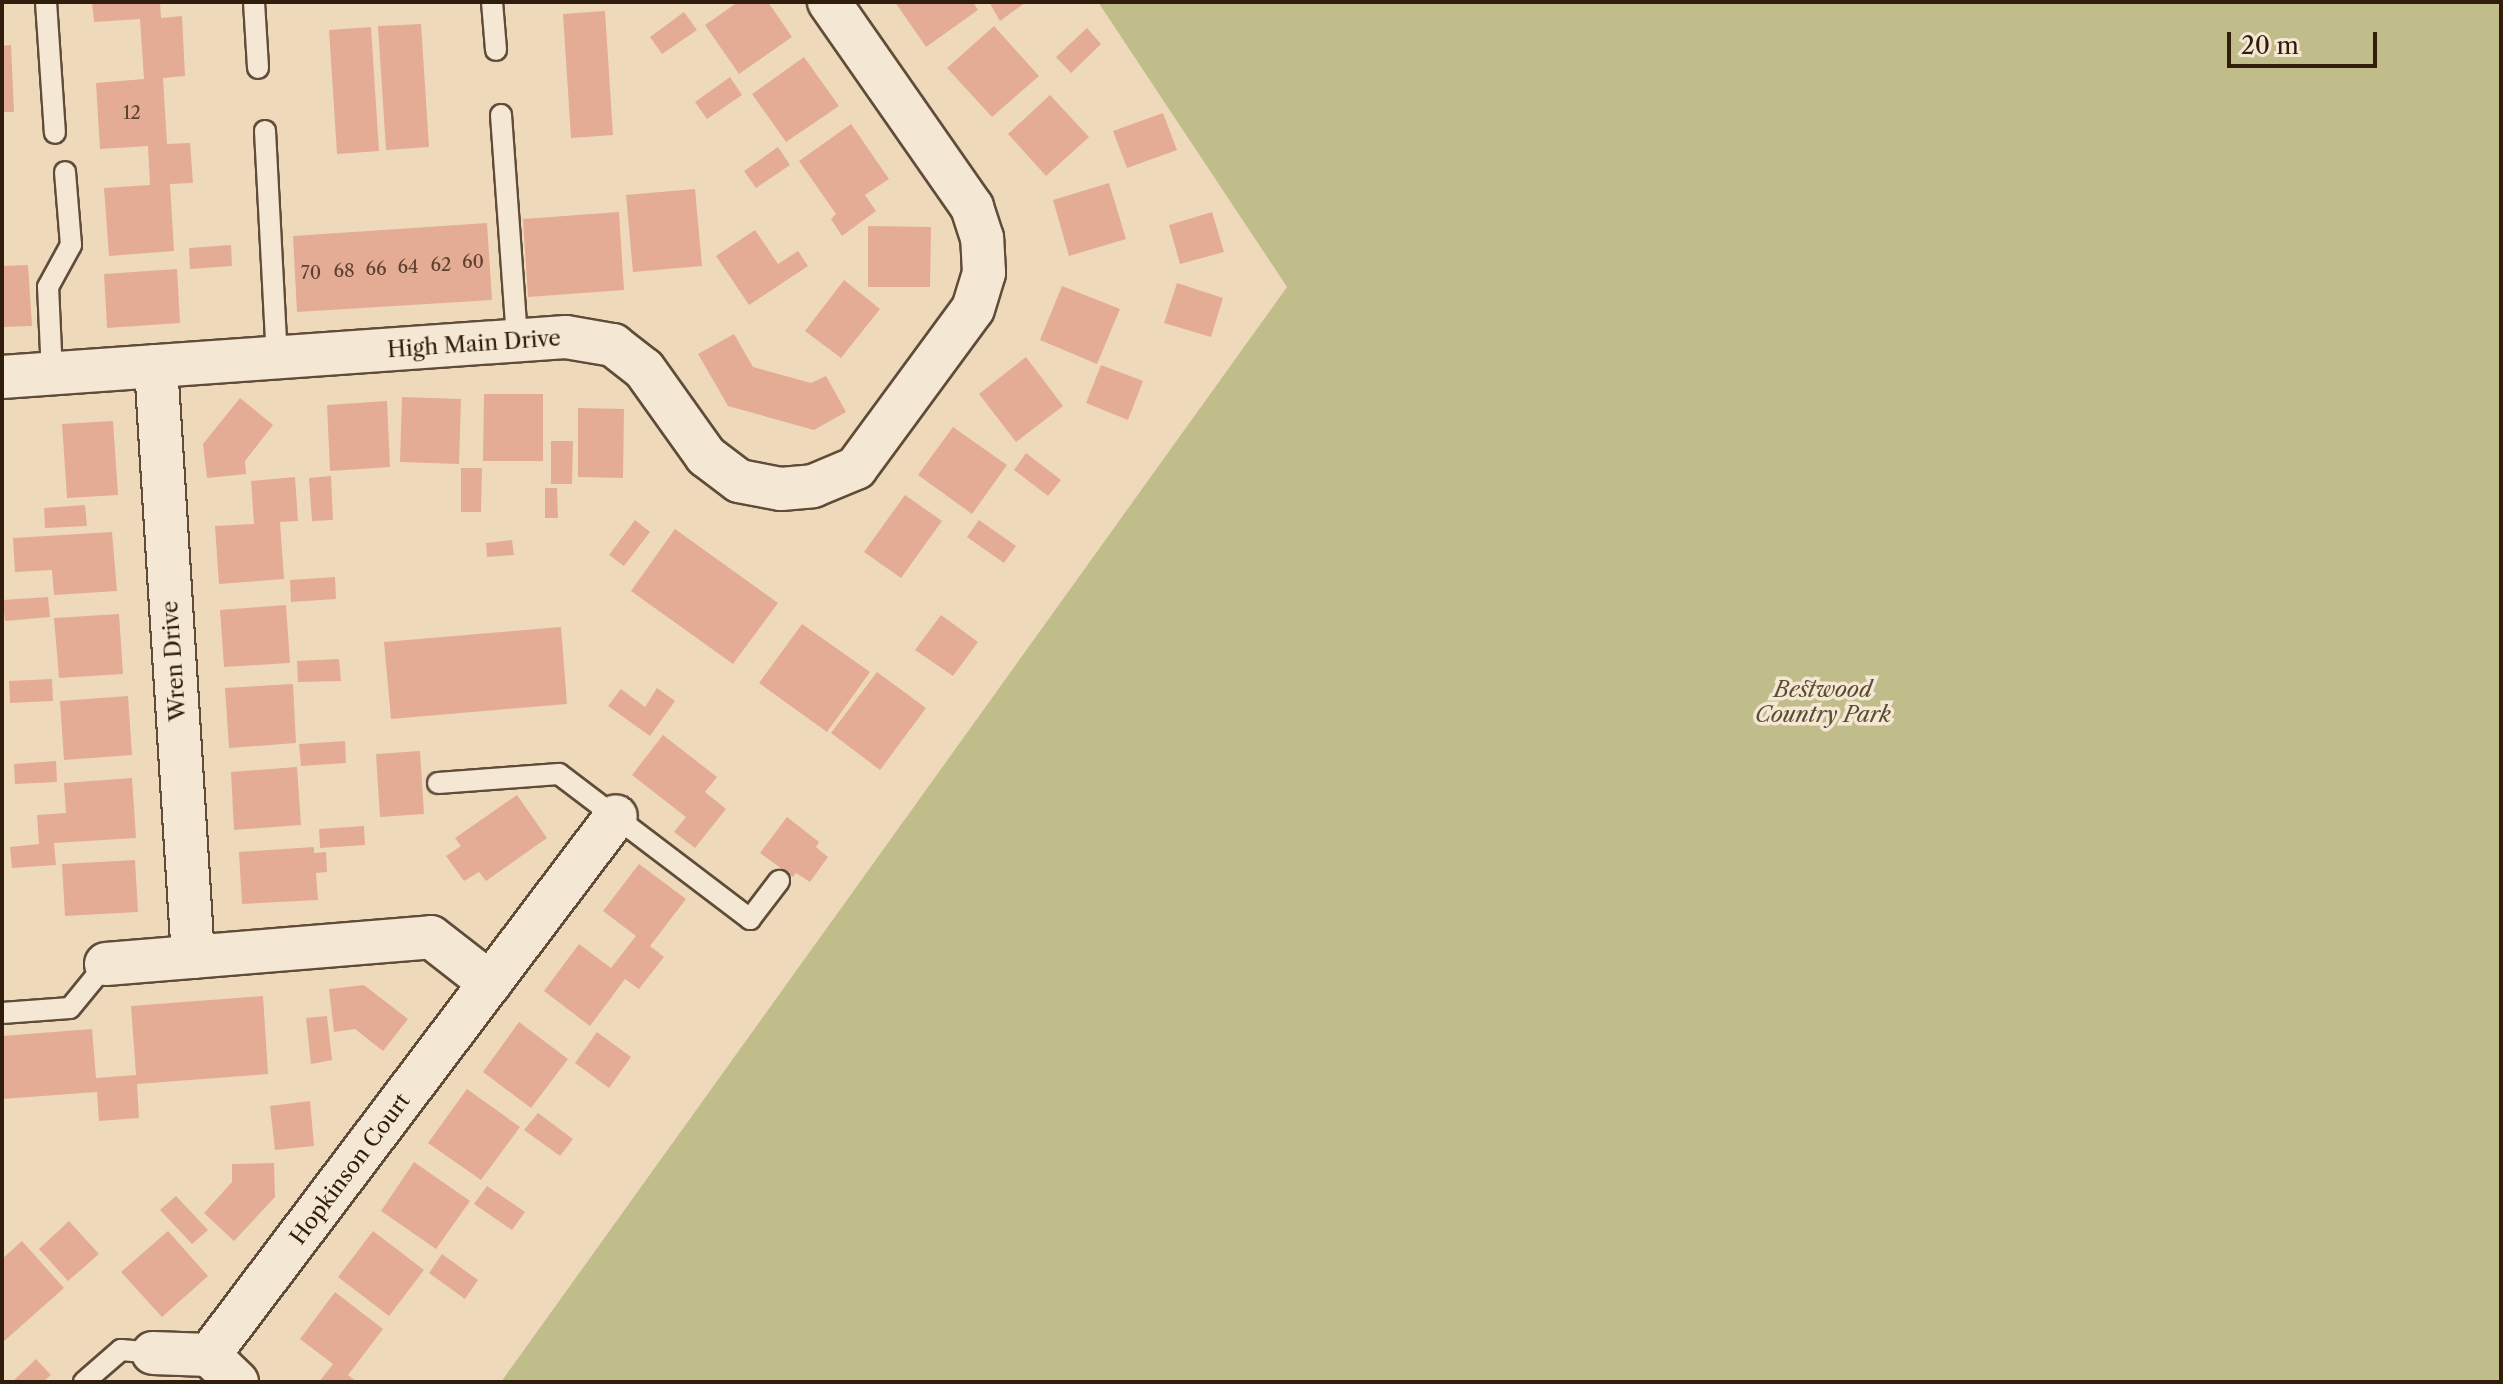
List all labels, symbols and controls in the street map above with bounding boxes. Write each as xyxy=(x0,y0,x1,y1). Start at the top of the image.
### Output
scale bar xyxy=(2231,16,2381,66)
text: 20 m xyxy=(2241,31,2299,60)
house number: 12 xyxy=(123,102,141,124)
house number: 60 xyxy=(462,251,484,273)
house number: 62 xyxy=(431,254,451,276)
house number: 64 xyxy=(398,256,418,278)
house number: 66 xyxy=(365,258,387,280)
house number: 68 xyxy=(333,260,355,282)
house number: 70 xyxy=(301,262,321,284)
street label: High Main Drive xyxy=(386,325,562,363)
street label: Wren Drive xyxy=(157,600,191,722)
park label: Bestwood Country Park xyxy=(1755,676,1891,728)
street label: Hopkinson Court xyxy=(285,1088,415,1250)

